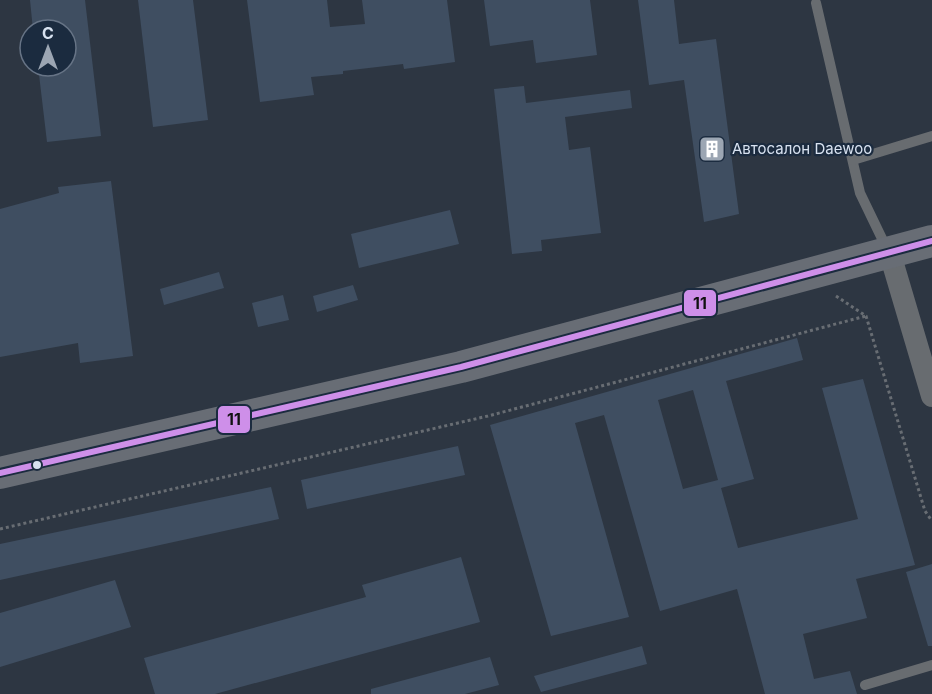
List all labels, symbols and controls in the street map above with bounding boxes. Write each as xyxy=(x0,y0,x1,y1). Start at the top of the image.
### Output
north arrow xyxy=(18,18,78,78)
text: С xyxy=(42,23,54,43)
building icon: Автосалон Daewoo xyxy=(697,134,727,164)
place label: Автосалон Daewoo xyxy=(732,139,872,158)
line badge: 11 xyxy=(683,289,717,317)
text: 11 xyxy=(693,293,707,313)
line badge: 11 xyxy=(217,405,251,434)
text: 11 xyxy=(227,409,241,429)
unlabelled marker xyxy=(31,459,43,471)

